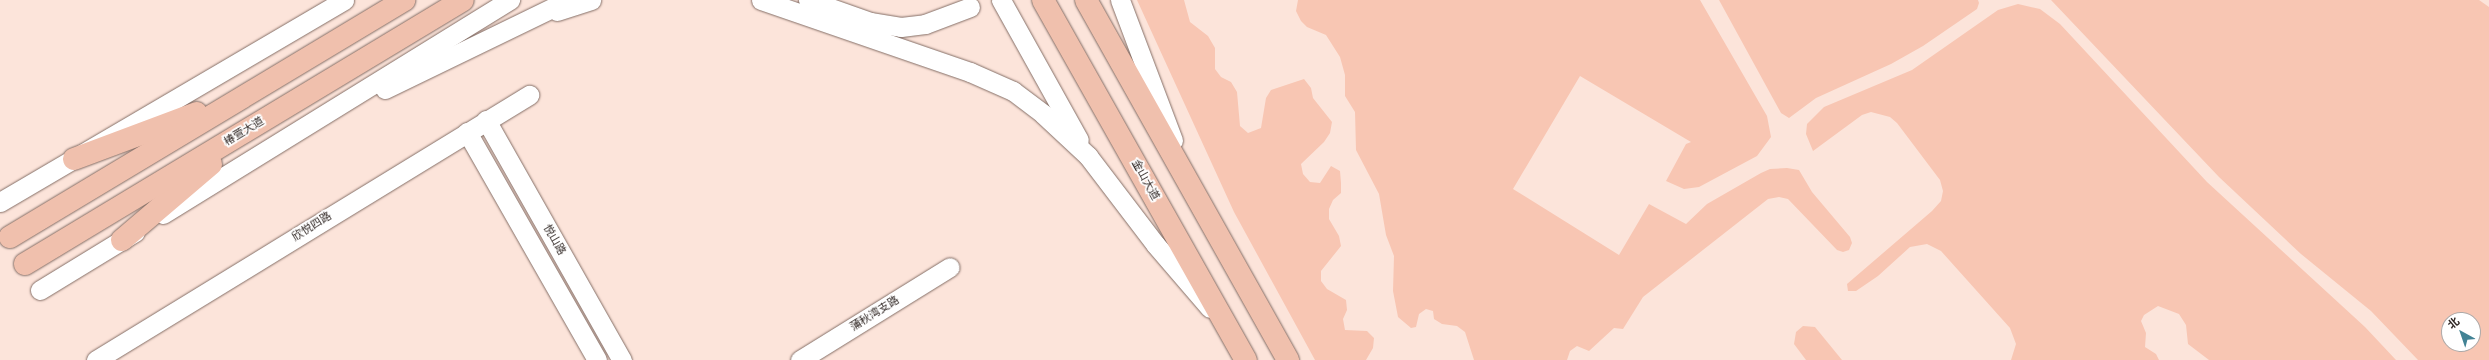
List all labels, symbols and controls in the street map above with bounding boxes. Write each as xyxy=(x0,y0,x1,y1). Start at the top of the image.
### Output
street label: 椿萱大道 xyxy=(222,115,266,149)
street label: 金山大道 xyxy=(1129,158,1161,202)
street label: 欣悦四路 xyxy=(290,210,334,244)
street label: 悦山路 xyxy=(540,222,568,258)
street label: 蒲秋湾支路 xyxy=(848,294,902,334)
north arrow xyxy=(2441,312,2481,352)
text: 北 xyxy=(2445,315,2462,332)

